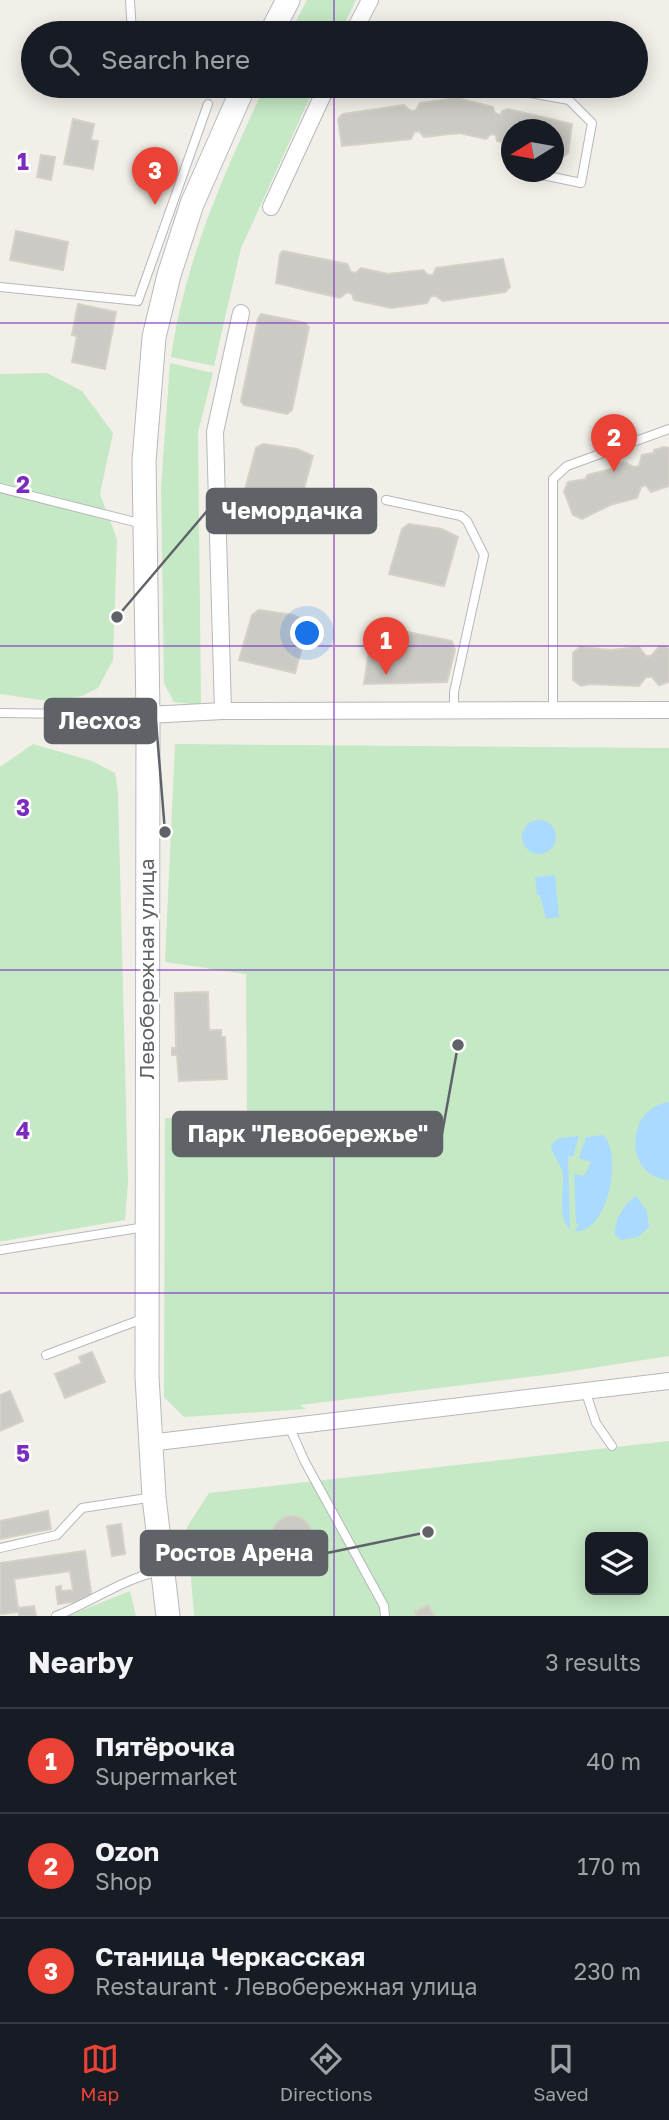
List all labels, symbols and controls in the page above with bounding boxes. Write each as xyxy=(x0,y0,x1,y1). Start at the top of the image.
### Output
search box xyxy=(21,21,648,98)
icon: search xyxy=(45,41,83,79)
text: Search here xyxy=(101,44,250,75)
north arrow xyxy=(501,119,564,182)
text: 1 xyxy=(17,147,29,175)
pin: 3 xyxy=(132,147,178,205)
pin: 2 xyxy=(591,414,637,472)
text: 2 xyxy=(16,470,30,498)
callout: Чемордачка xyxy=(207,489,376,533)
text: Чемордачка xyxy=(221,496,363,524)
your location xyxy=(290,616,324,650)
pin: 1 xyxy=(363,617,409,675)
callout: Лесхоз xyxy=(45,699,156,743)
text: Лесхоз xyxy=(59,706,142,734)
text: 3 xyxy=(16,793,30,821)
street label: Левобережная улица xyxy=(133,858,159,1080)
callout: Парк "Левобережье" xyxy=(173,1112,442,1156)
text: 4 xyxy=(16,1116,30,1144)
text: Парк "Левобережье" xyxy=(188,1119,428,1147)
text: 5 xyxy=(16,1439,30,1467)
callout: Ростов Арена xyxy=(141,1531,327,1575)
map controls xyxy=(585,1532,648,1595)
button: layers xyxy=(585,1532,648,1595)
text: Ростов Арена xyxy=(155,1538,313,1566)
text: Nearby xyxy=(28,1644,133,1680)
text: 3 results xyxy=(545,1648,641,1676)
text: Пятёрочка xyxy=(95,1731,235,1762)
text: 1 xyxy=(45,1747,57,1775)
text: 40 m xyxy=(587,1747,641,1775)
text: Supermarket xyxy=(95,1762,238,1790)
text: Ozon xyxy=(95,1836,159,1867)
text: 2 xyxy=(44,1852,58,1880)
text: 170 m xyxy=(577,1852,641,1880)
text: Shop xyxy=(95,1867,152,1895)
text: Станица Черкасская xyxy=(95,1941,365,1972)
text: 3 xyxy=(44,1957,58,1985)
text: 230 m xyxy=(574,1957,641,1985)
text: Restaurant · Левобережная улица xyxy=(95,1972,478,2000)
tab: Map xyxy=(80,2040,119,2105)
tab: Directions xyxy=(280,2040,373,2105)
tab: Saved xyxy=(533,2040,589,2105)

